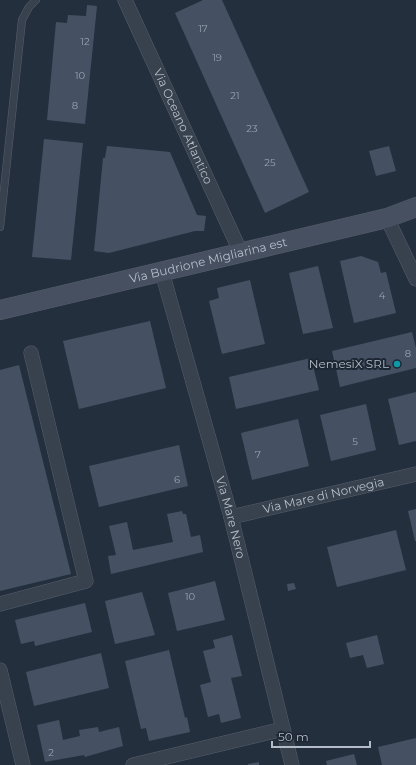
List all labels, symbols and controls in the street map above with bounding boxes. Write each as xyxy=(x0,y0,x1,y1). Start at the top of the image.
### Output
house number: 17 xyxy=(198,22,208,35)
house number: 12 xyxy=(80,35,90,48)
house number: 19 xyxy=(212,51,222,64)
street label: Via Oceano Atlantico xyxy=(150,66,216,186)
house number: 10 xyxy=(75,69,85,82)
house number: 21 xyxy=(230,89,240,102)
house number: 8 xyxy=(72,99,78,112)
house number: 23 xyxy=(246,122,258,135)
house number: 25 xyxy=(264,156,276,169)
street label: Via Budrione Migliarina est xyxy=(128,234,289,286)
house number: 4 xyxy=(379,289,386,302)
house number: 8 xyxy=(405,347,411,360)
place label: NemesiX SRL xyxy=(309,356,389,371)
marker: NemesiX SRL xyxy=(392,359,402,369)
house number: 5 xyxy=(352,435,358,448)
house number: 7 xyxy=(255,448,261,461)
house number: 6 xyxy=(174,473,180,486)
street label: Via Mare di Norvegia xyxy=(261,474,386,516)
street label: Via Mare Nero xyxy=(213,475,249,560)
house number: 10 xyxy=(185,590,195,603)
scale bar xyxy=(272,723,370,749)
text: 50 m xyxy=(278,729,309,744)
house number: 2 xyxy=(48,746,54,759)

